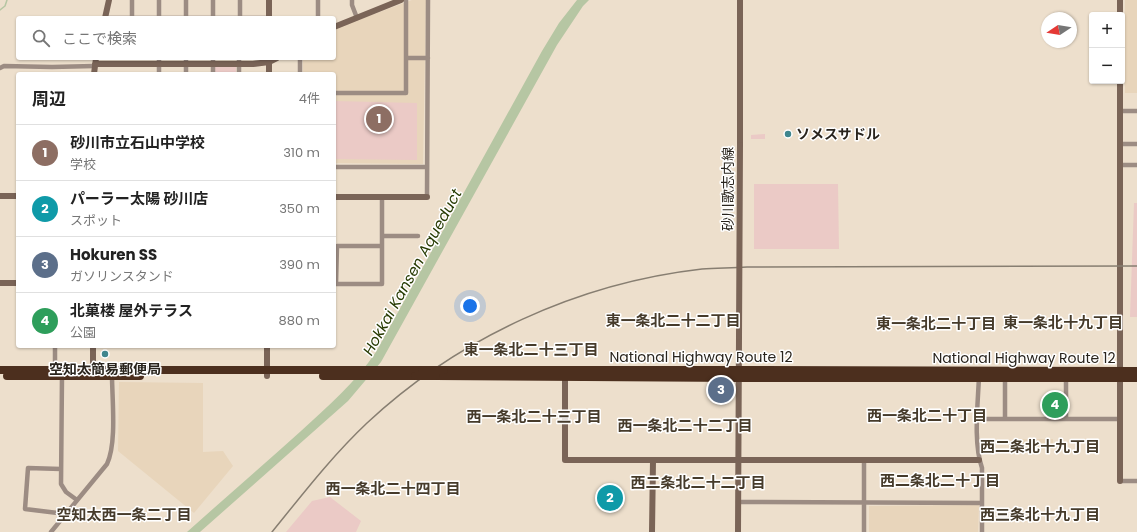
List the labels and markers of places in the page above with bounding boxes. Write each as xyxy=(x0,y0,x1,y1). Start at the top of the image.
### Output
pin: 1 xyxy=(366,104,392,134)
place label: ソメスサドル xyxy=(796,124,880,144)
marker: ソメスサドル xyxy=(783,129,793,139)
marker: 空知太簡易郵便局 xyxy=(100,349,110,359)
place label: 空知太簡易郵便局 xyxy=(49,359,161,379)
pin: 3 xyxy=(708,375,734,405)
pin: 4 xyxy=(1042,390,1068,420)
pin: 2 xyxy=(597,483,623,513)

